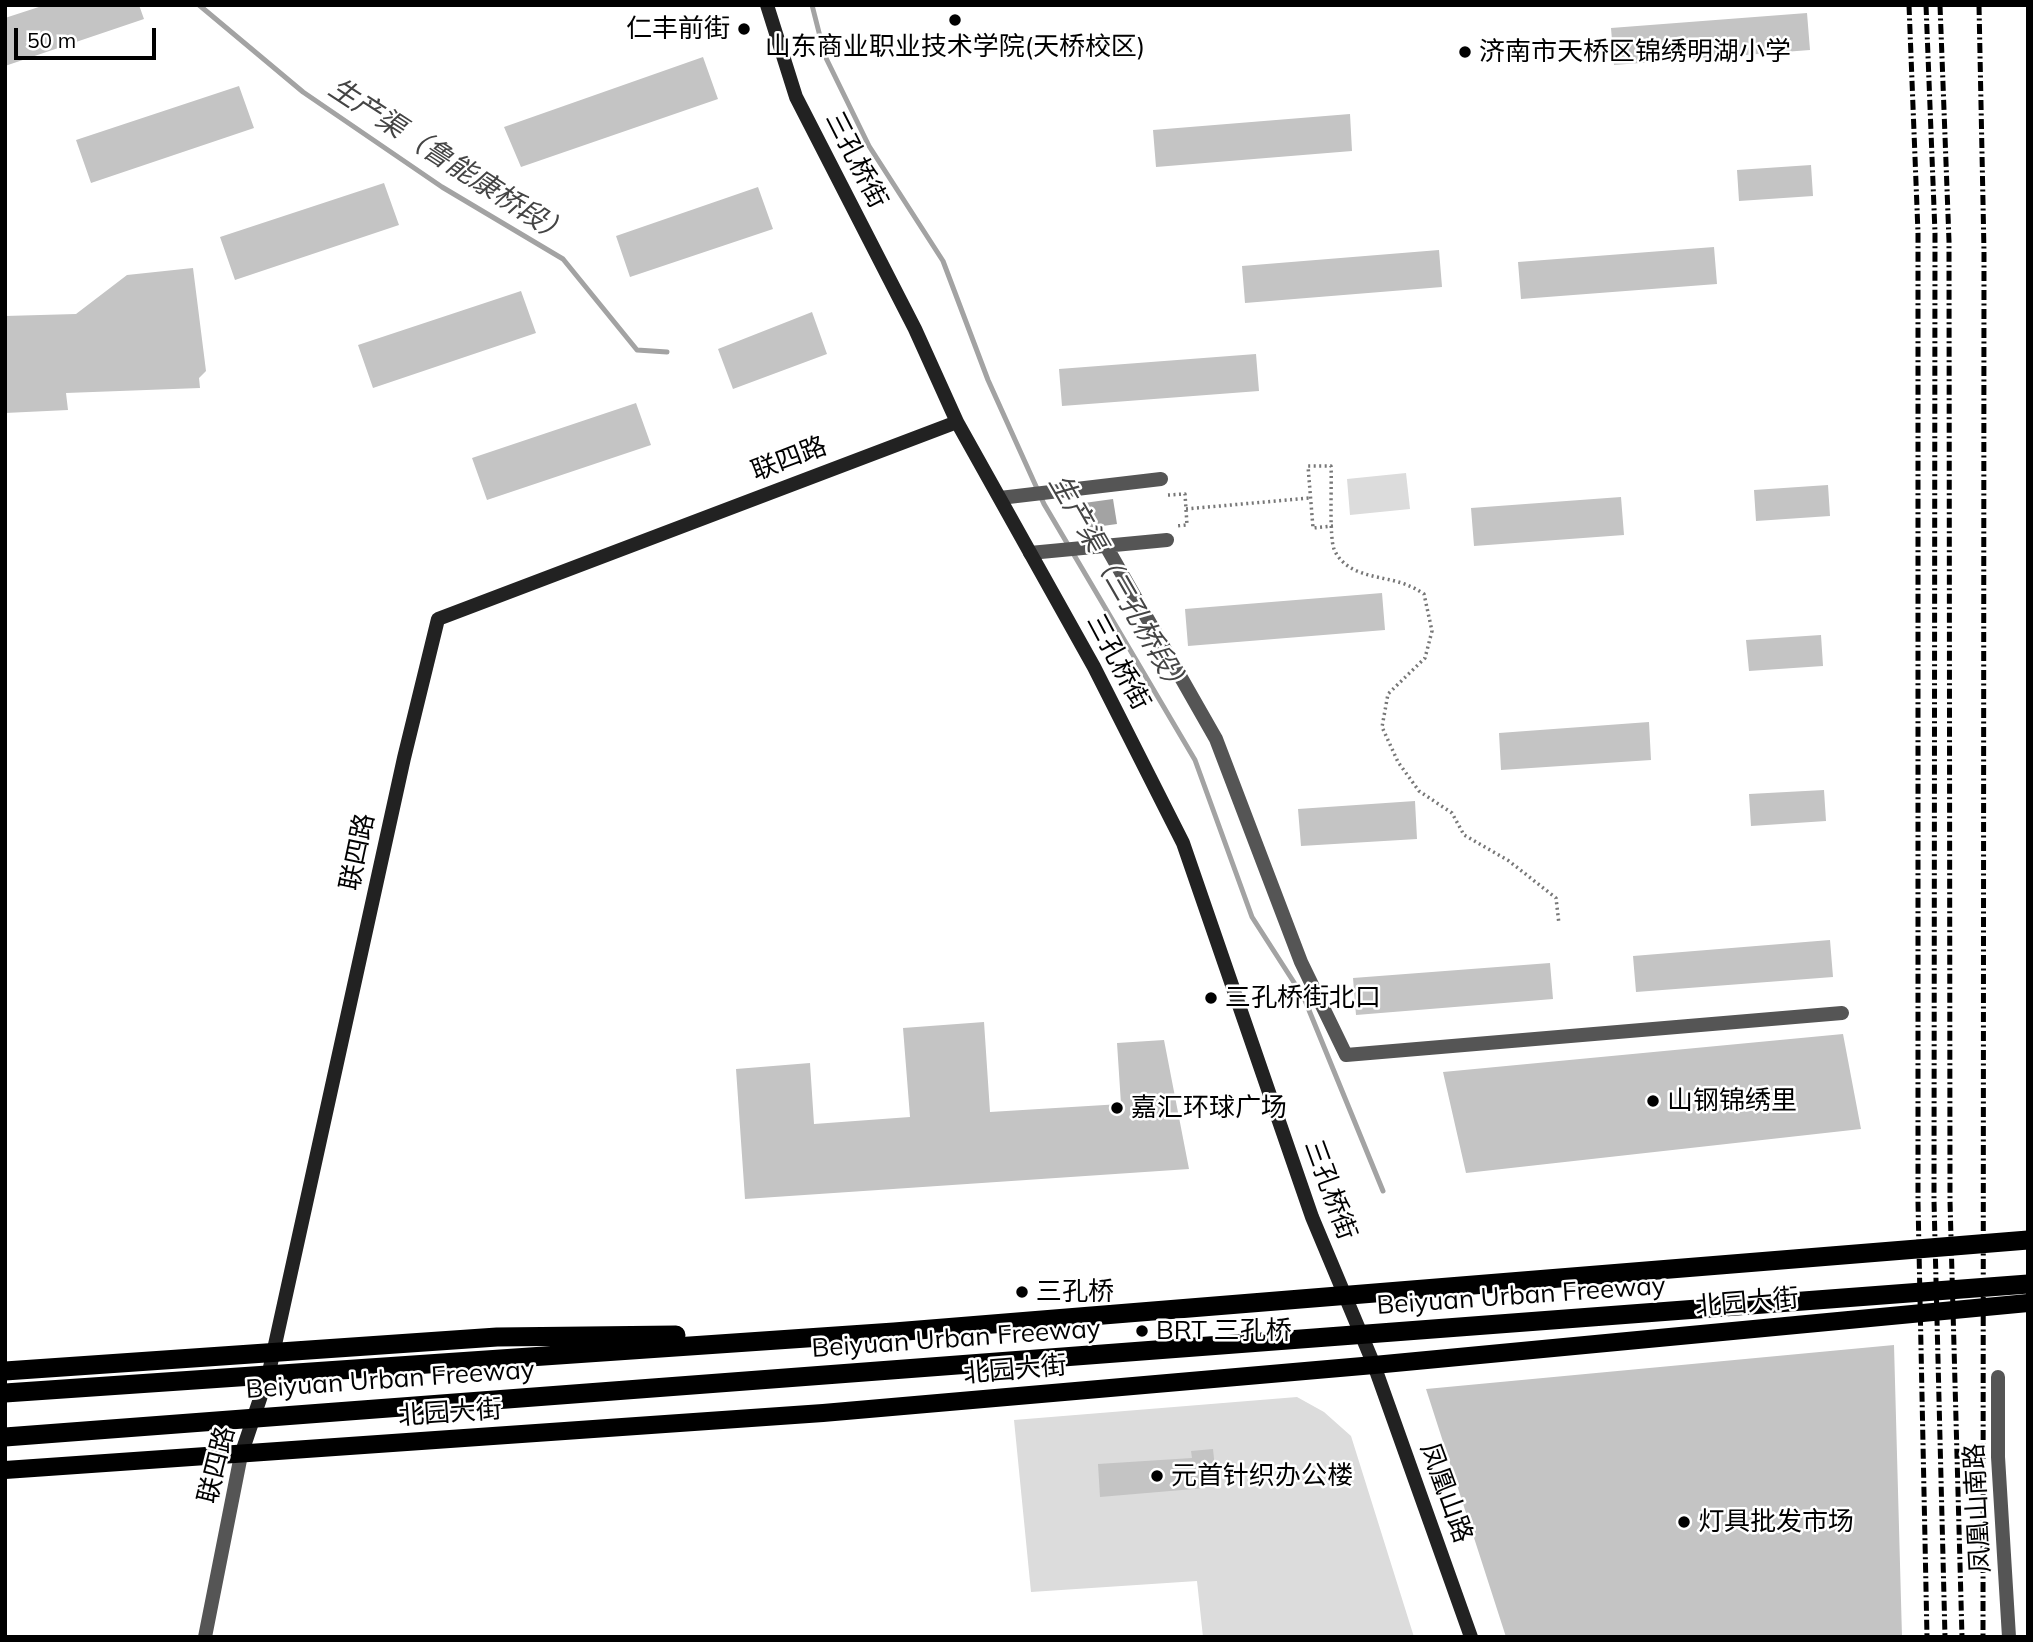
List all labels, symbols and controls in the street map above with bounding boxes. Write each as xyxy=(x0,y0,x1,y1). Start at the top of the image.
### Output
marker: 山东商业职业技术学院(天桥校区) xyxy=(947,12,963,28)
place label: 仁丰前街 xyxy=(626,13,730,45)
scale bar xyxy=(18,14,159,58)
marker: 仁丰前街 xyxy=(736,21,752,37)
text: 50 m xyxy=(27,27,76,53)
place label: 山东商业职业技术学院(天桥校区) xyxy=(765,31,1145,63)
place label: 济南市天桥区锦绣明湖小学 xyxy=(1479,36,1791,68)
marker: 济南市天桥区锦绣明湖小学 xyxy=(1457,44,1473,60)
water label: 生产渠（鲁能康桥段） xyxy=(322,72,576,252)
street label: 三孔桥街 xyxy=(818,107,894,213)
street label: 联四路 xyxy=(747,430,831,488)
water label: 生产渠（三孔桥段） xyxy=(1041,468,1197,704)
street label: 三孔桥街 xyxy=(1080,609,1156,715)
street label: 联四路 xyxy=(335,811,381,893)
place label: 三孔桥街北口 xyxy=(1225,982,1381,1014)
marker: 三孔桥街北口 xyxy=(1203,990,1219,1006)
place label: 山钢锦绣里 xyxy=(1667,1085,1797,1117)
place label: 嘉汇环球广场 xyxy=(1131,1092,1287,1124)
marker: 山钢锦绣里 xyxy=(1645,1093,1661,1109)
marker: 嘉汇环球广场 xyxy=(1109,1100,1125,1116)
street label: 三孔桥街 xyxy=(1298,1136,1362,1244)
street label: Beiyuan Urban Freeway xyxy=(1376,1270,1666,1322)
place label: 三孔桥 xyxy=(1036,1276,1114,1308)
street label: 北园大街 xyxy=(1694,1283,1800,1323)
marker: 三孔桥 xyxy=(1014,1284,1030,1300)
street label: Beiyuan Urban Freeway xyxy=(811,1313,1101,1365)
place label: BRT 三孔桥 xyxy=(1156,1315,1292,1347)
marker: BRT 三孔桥 xyxy=(1134,1323,1150,1339)
street label: 北园大街 xyxy=(962,1350,1068,1390)
street label: Beiyuan Urban Freeway xyxy=(245,1354,535,1406)
street label: 北园大街 xyxy=(397,1394,503,1432)
street label: 联四路 xyxy=(192,1423,242,1507)
street label: 凤凰山路 xyxy=(1414,1439,1478,1547)
street label: 凤凰山南路 xyxy=(1959,1442,1997,1574)
place label: 元首针织办公楼 xyxy=(1171,1460,1353,1492)
marker: 元首针织办公楼 xyxy=(1149,1468,1165,1484)
place label: 灯具批发市场 xyxy=(1698,1506,1854,1538)
marker: 灯具批发市场 xyxy=(1676,1514,1692,1530)

